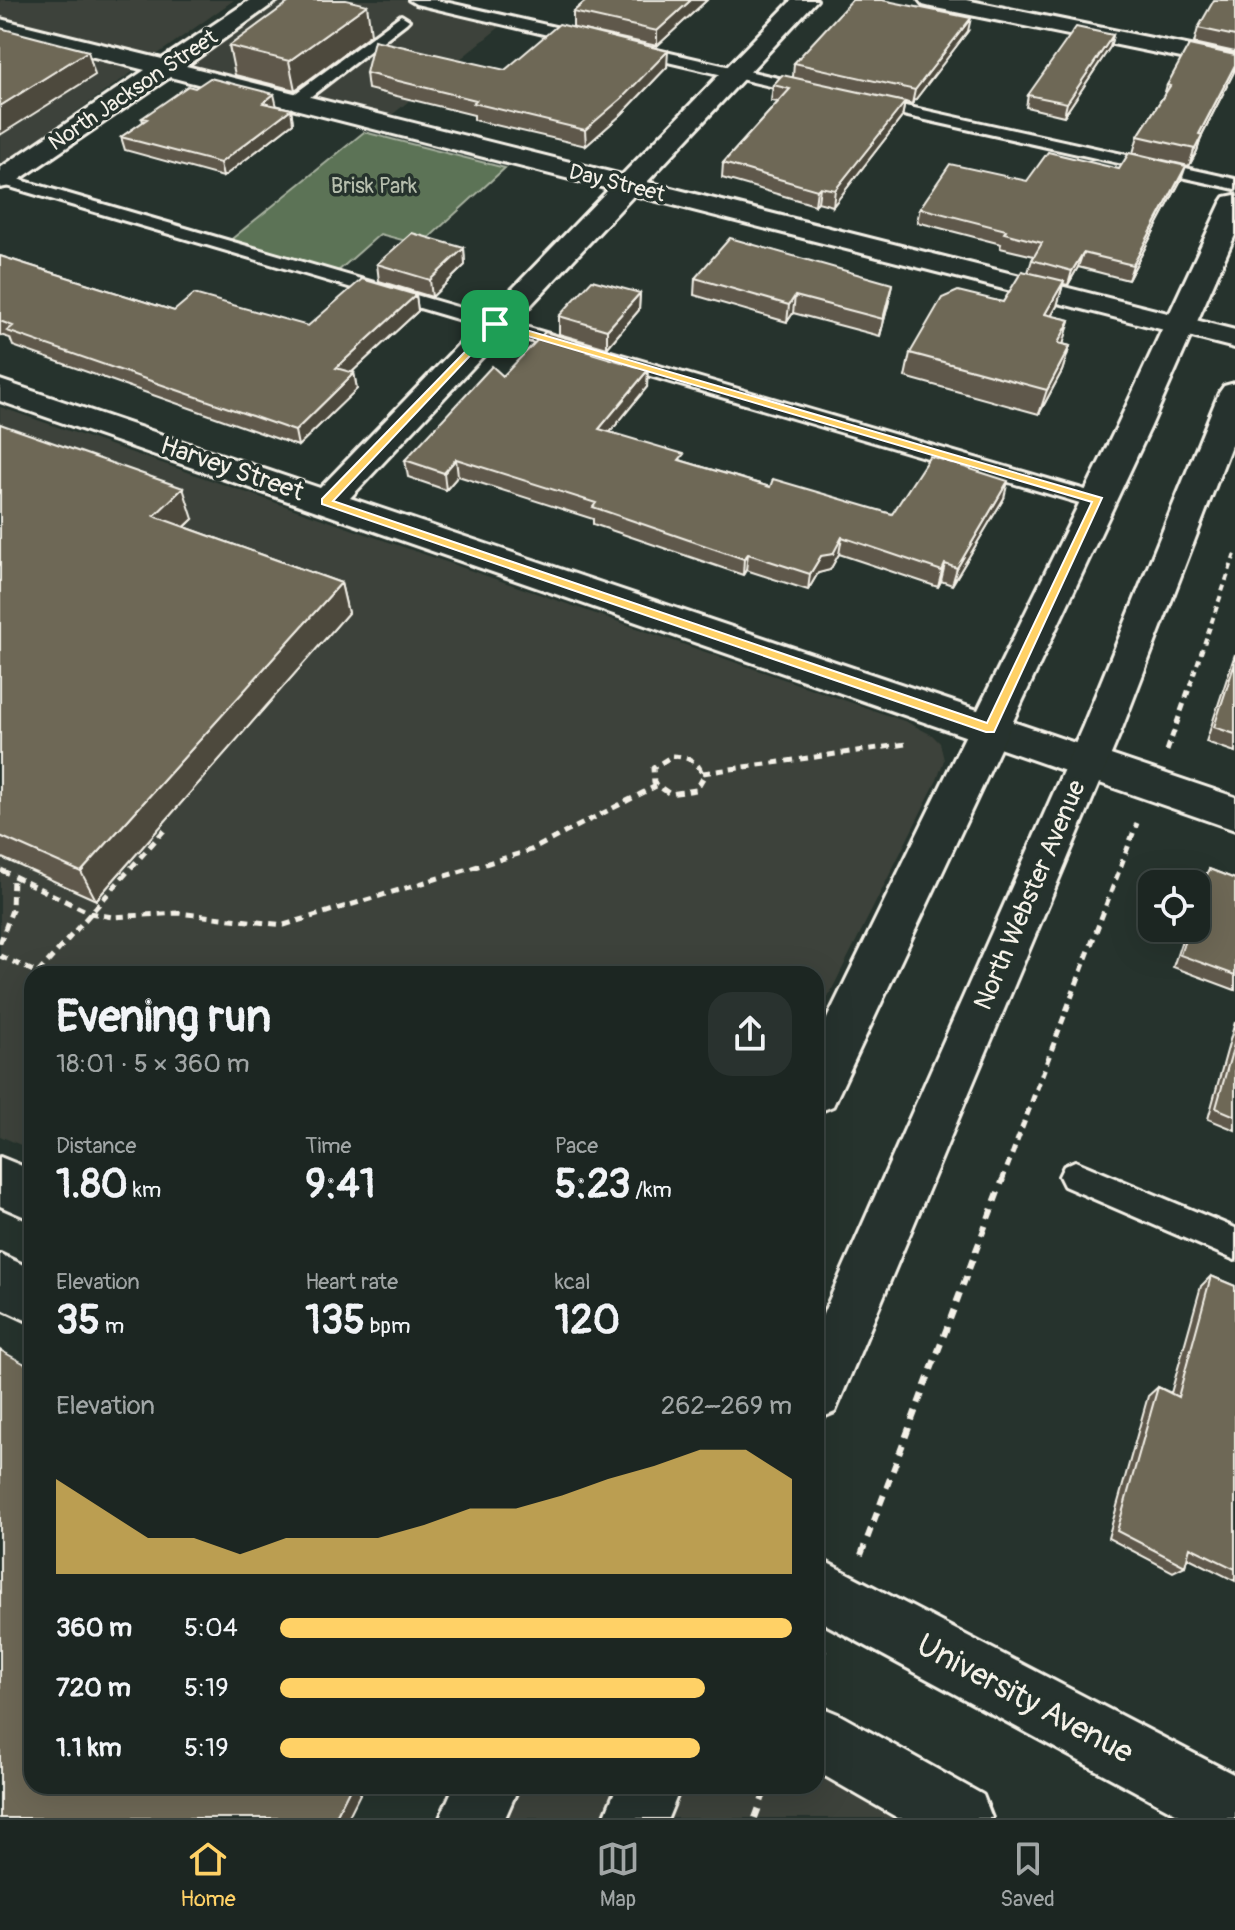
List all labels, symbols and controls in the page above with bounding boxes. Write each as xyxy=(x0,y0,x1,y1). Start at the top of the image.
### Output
street label: North Jackson Street xyxy=(43,23,223,157)
street label: Day Street xyxy=(566,158,668,208)
park label: Brisk Park xyxy=(331,172,417,200)
pin xyxy=(461,290,529,358)
icon: arrive xyxy=(473,302,517,346)
street label: Harvey Street xyxy=(156,430,308,509)
street label: North Webster Avenue xyxy=(967,775,1093,1015)
map controls xyxy=(1138,870,1210,942)
button: locate xyxy=(1138,870,1210,942)
text: Evening run xyxy=(56,990,271,1045)
button: share xyxy=(708,992,792,1076)
text: 18:01 · 5 × 360 m xyxy=(56,1048,250,1080)
text: Distance xyxy=(56,1132,136,1160)
text: Time xyxy=(305,1132,351,1160)
text: Pace xyxy=(555,1132,598,1160)
text: 1.80 xyxy=(56,1160,128,1209)
text: 9:41 xyxy=(305,1160,375,1209)
text: 5:23 xyxy=(555,1160,631,1209)
text: km xyxy=(128,1176,161,1204)
text: /km xyxy=(631,1176,672,1204)
text: Elevation xyxy=(56,1268,140,1296)
text: Heart rate xyxy=(305,1268,398,1296)
text: kcal xyxy=(555,1268,590,1296)
text: 35 xyxy=(56,1296,100,1345)
text: 135 xyxy=(305,1296,365,1345)
text: 120 xyxy=(555,1296,620,1345)
text: m xyxy=(100,1312,124,1340)
text: bpm xyxy=(365,1312,410,1340)
text: Elevation xyxy=(56,1390,155,1422)
text: 262–269 m xyxy=(661,1390,792,1422)
text: 360 m xyxy=(56,1612,132,1644)
text: 5:04 xyxy=(184,1612,238,1644)
street label: University Avenue xyxy=(910,1625,1140,1773)
text: 720 m xyxy=(56,1672,131,1704)
text: 5:19 xyxy=(184,1672,229,1704)
text: 1.1 km xyxy=(56,1732,122,1764)
text: 5:19 xyxy=(184,1732,229,1764)
tab: Home xyxy=(180,1837,236,1913)
tab: Map xyxy=(596,1837,640,1913)
tab: Saved xyxy=(1000,1837,1055,1913)

